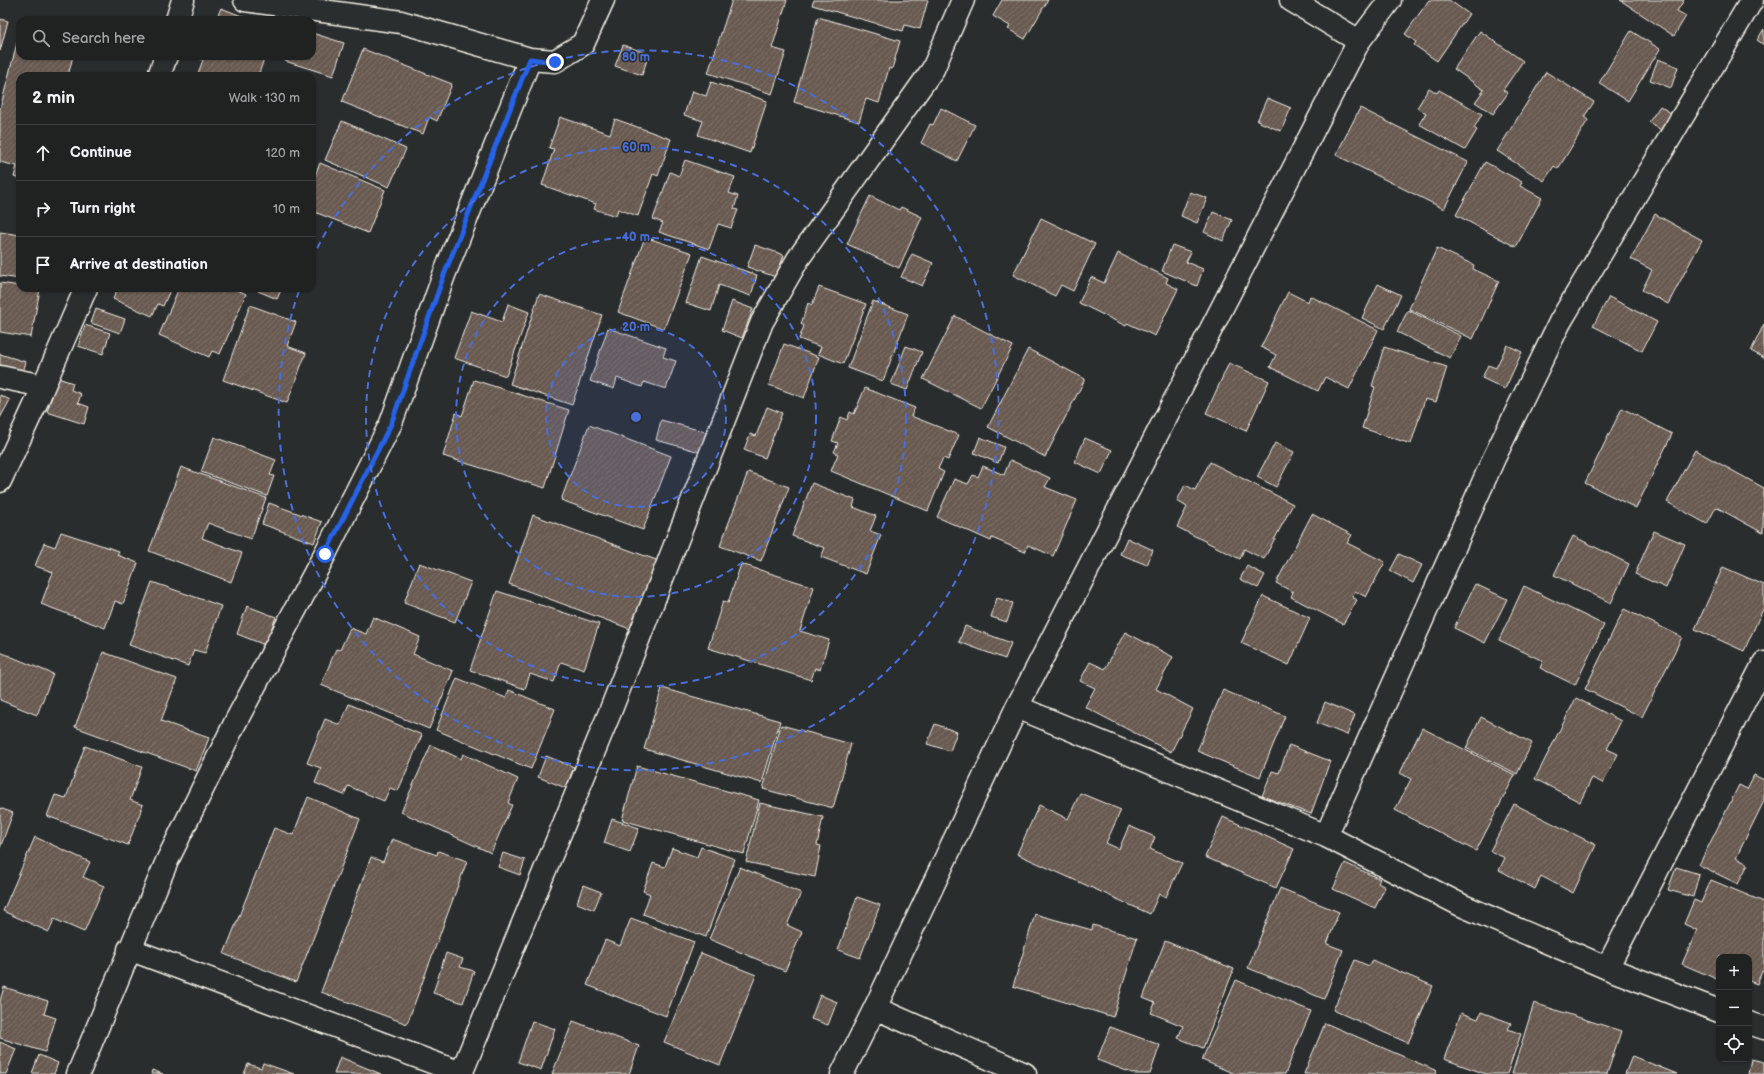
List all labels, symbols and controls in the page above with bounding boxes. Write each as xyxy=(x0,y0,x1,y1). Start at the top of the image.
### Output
search box xyxy=(16,16,316,60)
icon: search xyxy=(30,27,52,49)
text: Search here xyxy=(62,29,145,48)
text: 80 m xyxy=(622,50,650,65)
route end xyxy=(546,53,564,71)
text: 2 min xyxy=(32,88,75,108)
text: Walk · 130 m xyxy=(229,90,300,106)
text: 60 m xyxy=(622,140,650,155)
icon: ahead xyxy=(32,142,54,164)
text: Continue xyxy=(70,143,132,162)
text: 120 m xyxy=(265,145,300,161)
icon: right xyxy=(32,198,54,220)
text: Turn right xyxy=(70,199,135,218)
text: 10 m xyxy=(273,201,300,217)
text: 40 m xyxy=(622,230,650,245)
icon: arrive xyxy=(32,254,54,276)
text: Arrive at destination xyxy=(70,255,208,274)
text: 20 m xyxy=(622,320,650,335)
centre of rings xyxy=(629,410,643,424)
route start xyxy=(316,545,334,563)
map controls xyxy=(1716,954,1752,1062)
button: + xyxy=(1716,954,1752,990)
button: − xyxy=(1716,990,1752,1026)
button: locate xyxy=(1716,1026,1752,1062)

